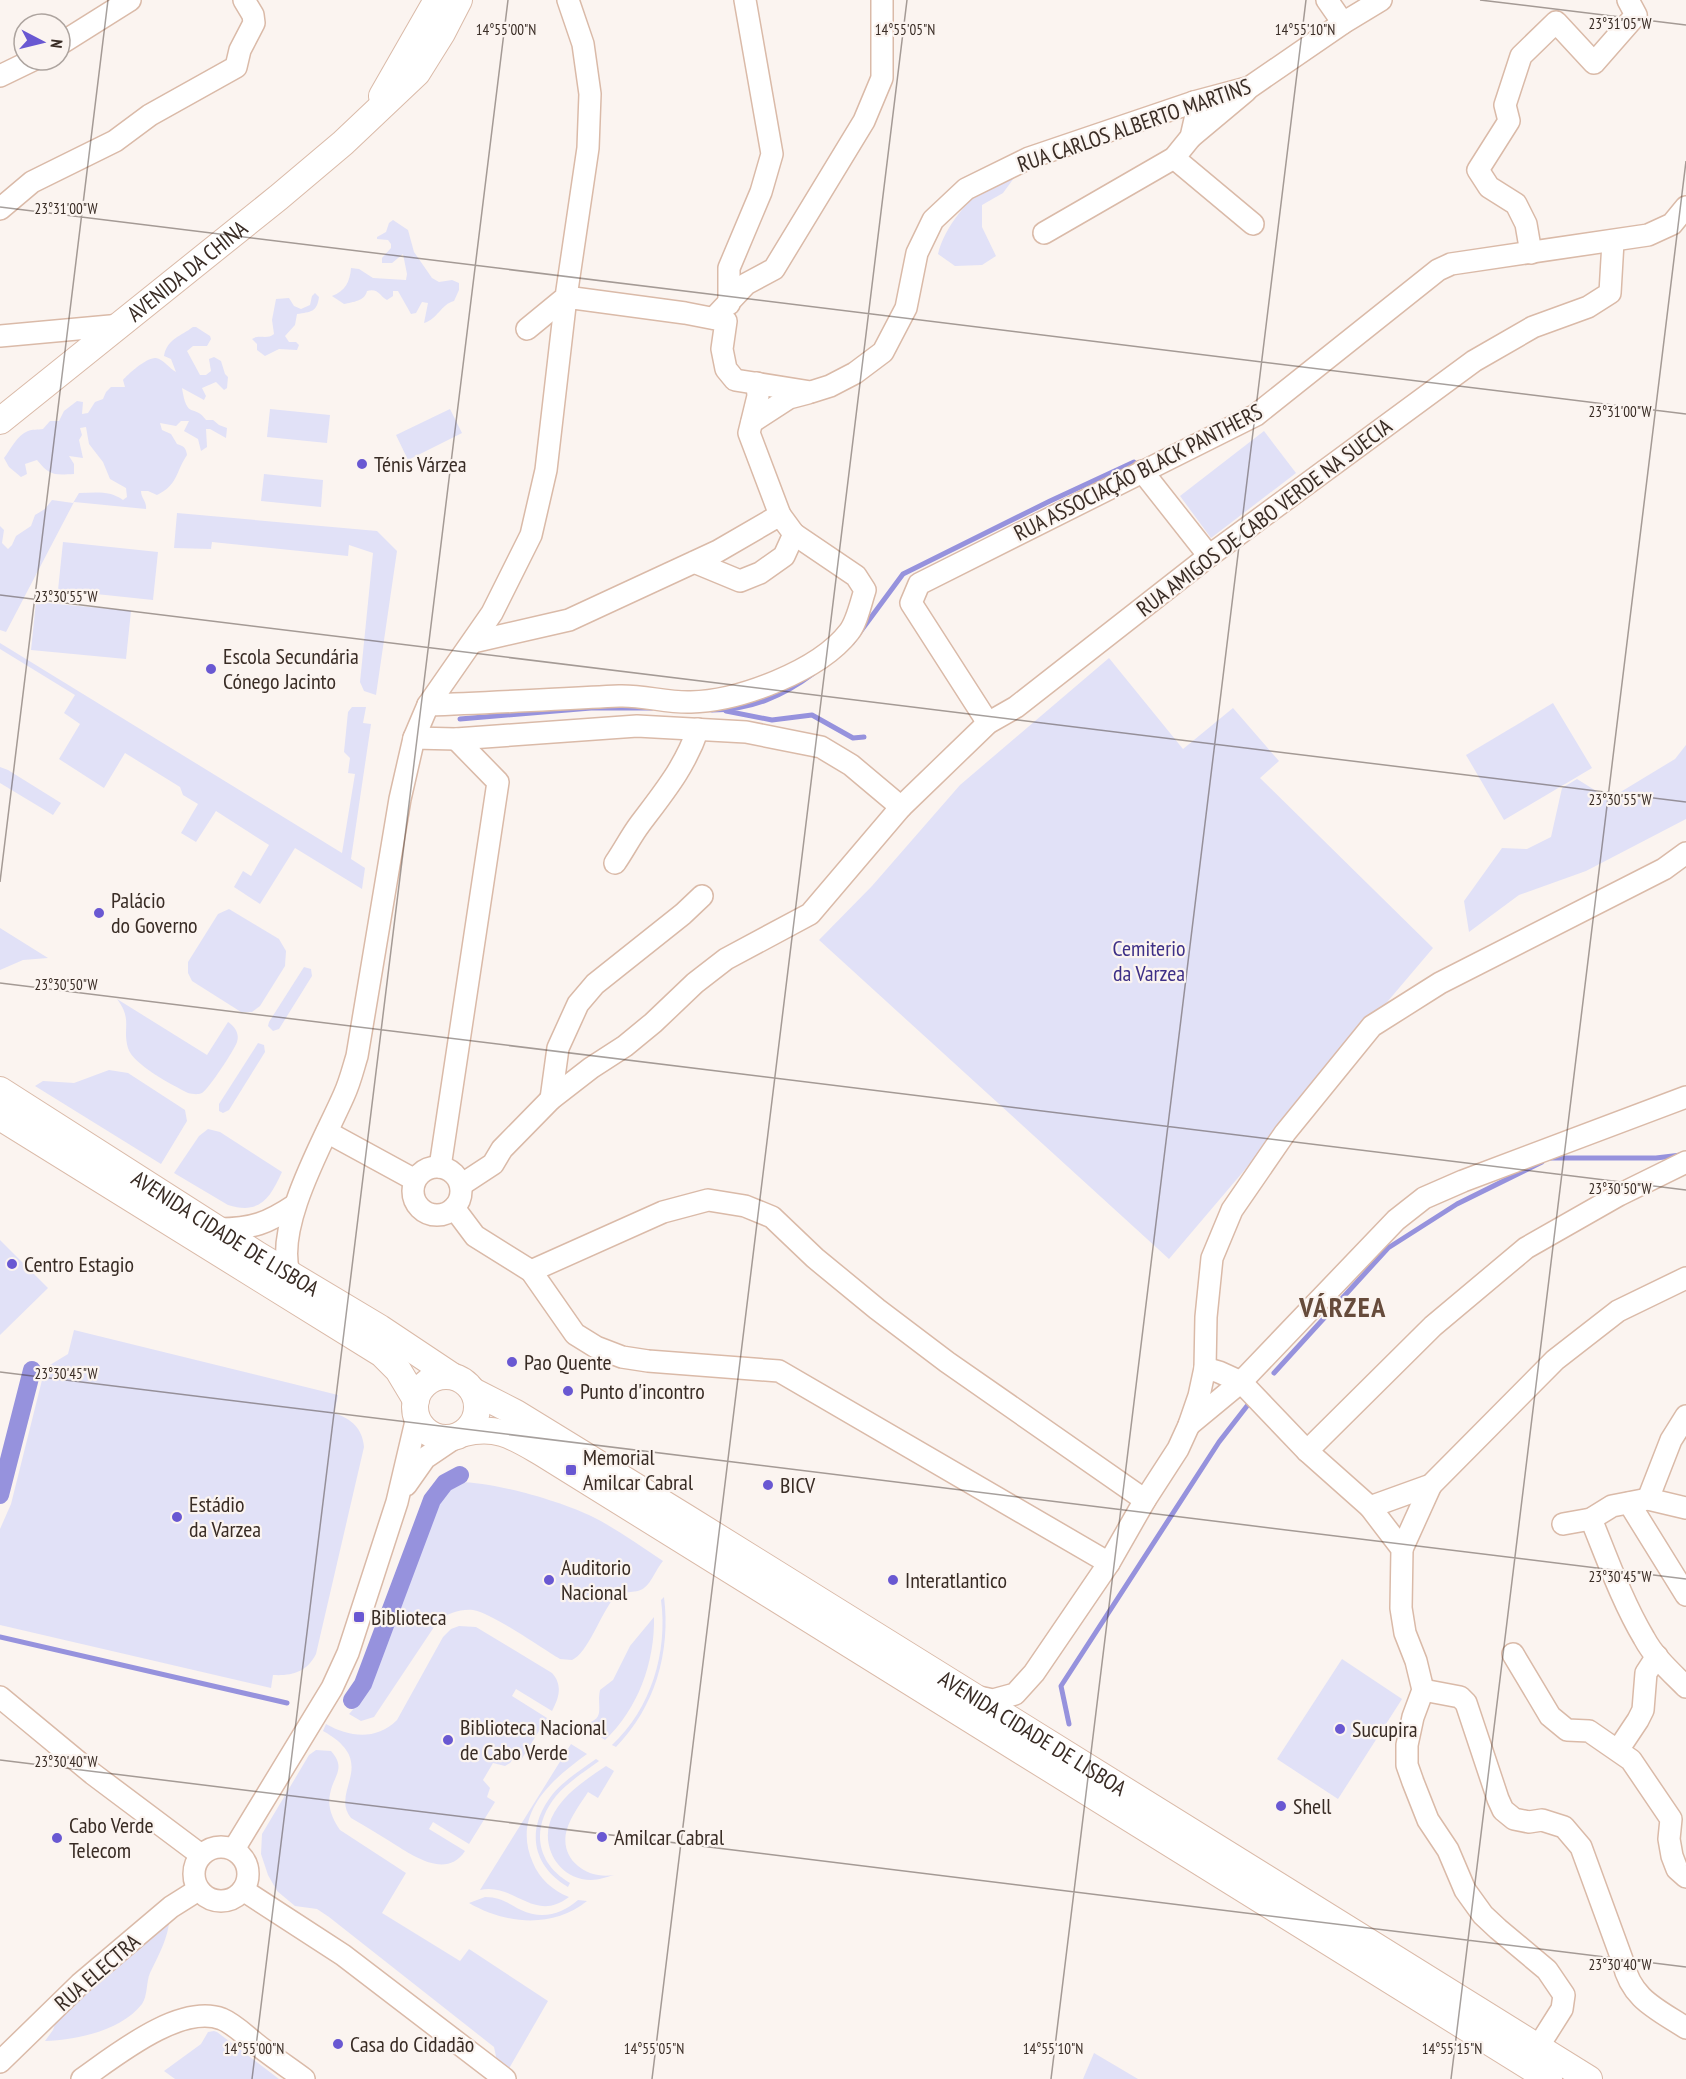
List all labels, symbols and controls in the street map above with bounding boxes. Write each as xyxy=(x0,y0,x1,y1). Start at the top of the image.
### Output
north arrow xyxy=(12,12,72,72)
text: 23°31'05"W xyxy=(1588,14,1652,33)
text: 14°55'00"N xyxy=(476,20,536,39)
text: 14°55'05"N xyxy=(875,20,935,39)
text: 14°55'10"N xyxy=(1275,20,1335,39)
text: N xyxy=(46,38,67,49)
street label: RUA CARLOS ALBERTO MARTINS xyxy=(1014,72,1254,178)
text: 23°31'00"W xyxy=(34,199,98,218)
street label: AVENIDA DA CHINA xyxy=(121,214,253,327)
street label: RUA ASSOCIAÇÃO BLACK PANTHERS xyxy=(1009,397,1267,547)
text: 23°31'00"W xyxy=(1588,402,1652,421)
street label: RUA AMIGOS DE CABO VERDE NA SUECIA xyxy=(1131,411,1398,622)
place label: Ténis Várzea xyxy=(374,450,467,478)
marker: Ténis Várzea xyxy=(355,457,369,471)
text: 23°30'55"W xyxy=(34,587,98,606)
place label: Escola Secundária Cónego Jacinto xyxy=(223,642,359,695)
marker: Escola Secundária Cónego Jacinto xyxy=(204,662,218,676)
text: 23°30'55"W xyxy=(1588,790,1652,809)
place label: Palácio do Governo xyxy=(111,886,198,939)
marker: Palácio do Governo xyxy=(92,906,106,920)
park label: Cemiterio da Varzea xyxy=(1113,934,1185,987)
text: 23°30'50"W xyxy=(34,975,98,994)
street label: AVENIDA CIDADE DE LISBOA xyxy=(126,1164,325,1303)
text: 23°30'50"W xyxy=(1588,1179,1652,1198)
place label: Centro Estagio xyxy=(24,1250,134,1278)
marker: Centro Estagio xyxy=(5,1257,19,1271)
district label: VÁRZEA xyxy=(1298,1288,1387,1325)
place label: Pao Quente xyxy=(524,1348,612,1376)
marker: Pao Quente xyxy=(505,1355,519,1369)
text: 23°30'45"W xyxy=(34,1364,98,1383)
place label: Punto d'incontro xyxy=(580,1377,705,1405)
marker: Punto d'incontro xyxy=(561,1384,575,1398)
place label: Memorial Amilcar Cabral xyxy=(583,1443,694,1496)
marker: Memorial Amilcar Cabral xyxy=(564,1463,578,1477)
place label: BICV xyxy=(780,1471,816,1499)
marker: BICV xyxy=(761,1478,775,1492)
place label: Estádio da Varzea xyxy=(189,1490,261,1543)
marker: Estádio da Varzea xyxy=(170,1510,184,1524)
place label: Auditorio Nacional xyxy=(561,1553,631,1606)
place label: Interatlantico xyxy=(905,1566,1007,1594)
text: 23°30'45"W xyxy=(1588,1567,1652,1586)
marker: Auditorio Nacional xyxy=(542,1573,556,1587)
marker: Interatlantico xyxy=(886,1573,900,1587)
place label: Biblioteca xyxy=(371,1603,447,1631)
marker: Biblioteca xyxy=(352,1610,366,1624)
street label: AVENIDA CIDADE DE LISBOA xyxy=(934,1664,1132,1802)
place label: Biblioteca Nacional de Cabo Verde xyxy=(460,1713,607,1766)
place label: Sucupira xyxy=(1352,1715,1418,1743)
marker: Sucupira xyxy=(1333,1722,1347,1736)
marker: Biblioteca Nacional de Cabo Verde xyxy=(441,1733,455,1747)
text: 23°30'40"W xyxy=(34,1752,98,1771)
place label: Shell xyxy=(1293,1792,1332,1820)
marker: Shell xyxy=(1274,1799,1288,1813)
place label: Cabo Verde Telecom xyxy=(69,1811,154,1864)
place label: Amilcar Cabral xyxy=(614,1823,725,1851)
marker: Amilcar Cabral xyxy=(595,1830,609,1844)
marker: Cabo Verde Telecom xyxy=(50,1831,64,1845)
street label: RUA ELECTRA xyxy=(48,1927,146,2017)
text: 23°30'40"W xyxy=(1588,1955,1652,1974)
place label: Casa do Cidadão xyxy=(350,2030,474,2058)
marker: Casa do Cidadão xyxy=(331,2037,345,2051)
text: 14°55'00"N xyxy=(224,2039,284,2058)
text: 14°55'05"N xyxy=(624,2039,684,2058)
text: 14°55'10"N xyxy=(1023,2039,1083,2058)
text: 14°55'15"N xyxy=(1422,2039,1482,2058)

